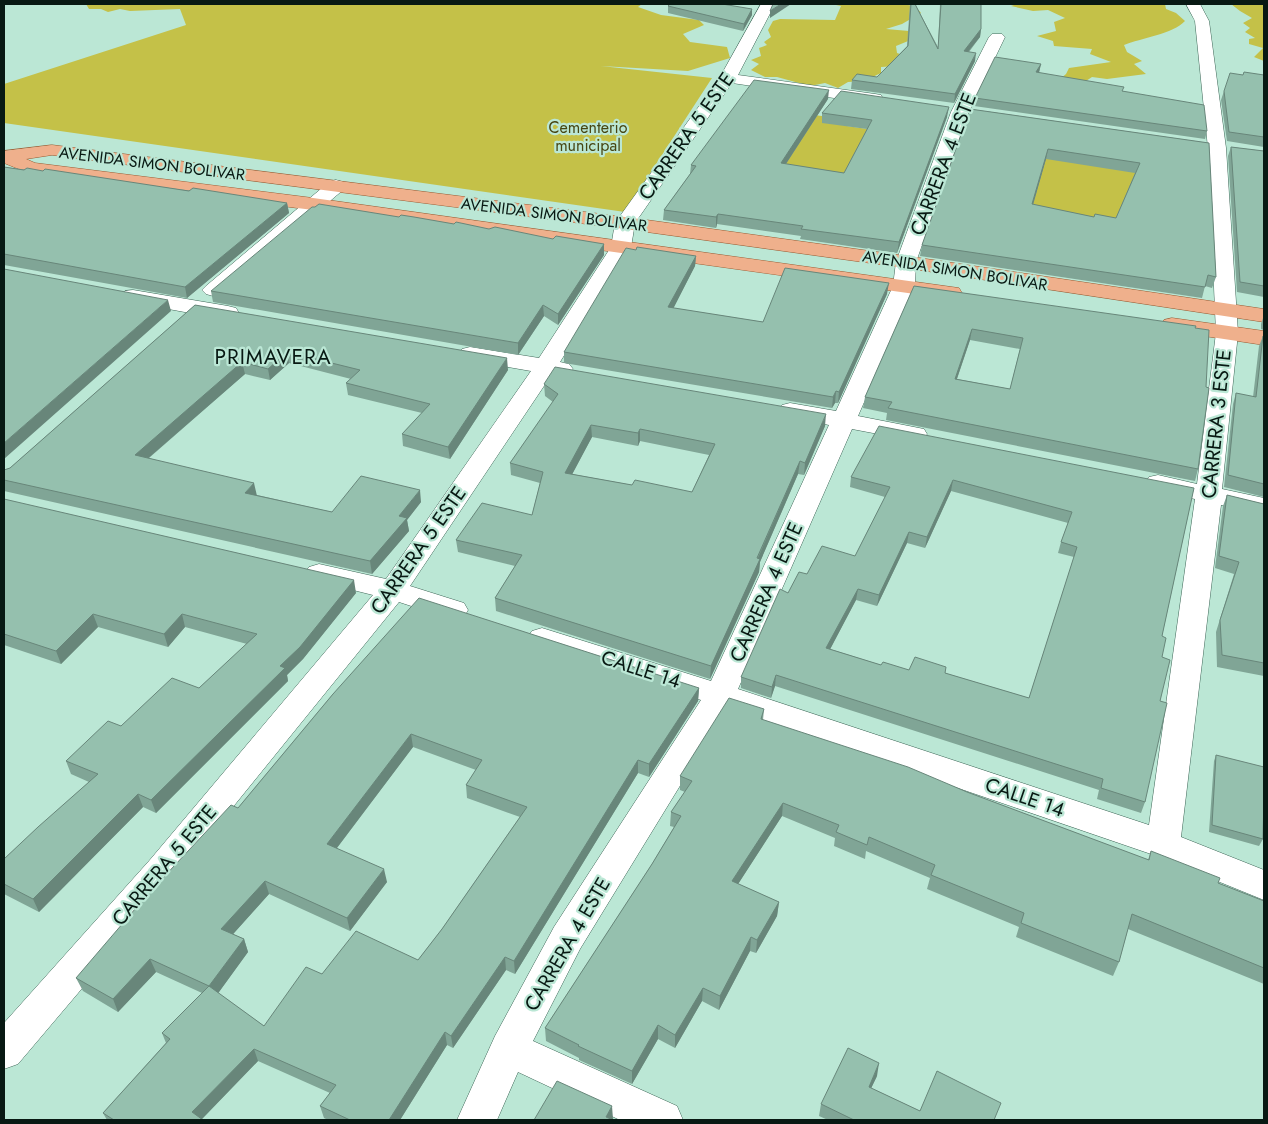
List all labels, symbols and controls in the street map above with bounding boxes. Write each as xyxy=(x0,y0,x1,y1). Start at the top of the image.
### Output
street label: CARRERA 5 ESTE xyxy=(632,67,741,206)
street label: CARRERA 4 ESTE xyxy=(903,89,984,240)
park label: Cementerio municipal xyxy=(549,116,628,157)
street label: AVENIDA SIMON BOLIVAR xyxy=(58,141,246,186)
street label: AVENIDA SIMON BOLIVAR xyxy=(460,192,648,237)
street label: AVENIDA SIMON BOLIVAR xyxy=(861,245,1049,296)
district label: PRIMAVERA xyxy=(214,342,332,372)
street label: CARRERA 3 ESTE xyxy=(1194,348,1239,500)
street label: CARRERA 5 ESTE xyxy=(364,481,473,620)
street label: CARRERA 4 ESTE xyxy=(723,518,810,667)
street label: CALLE 14 xyxy=(597,643,685,696)
street label: CALLE 14 xyxy=(981,770,1069,825)
street label: CARRERA 5 ESTE xyxy=(105,799,224,932)
street label: CARRERA 4 ESTE xyxy=(517,872,618,1017)

